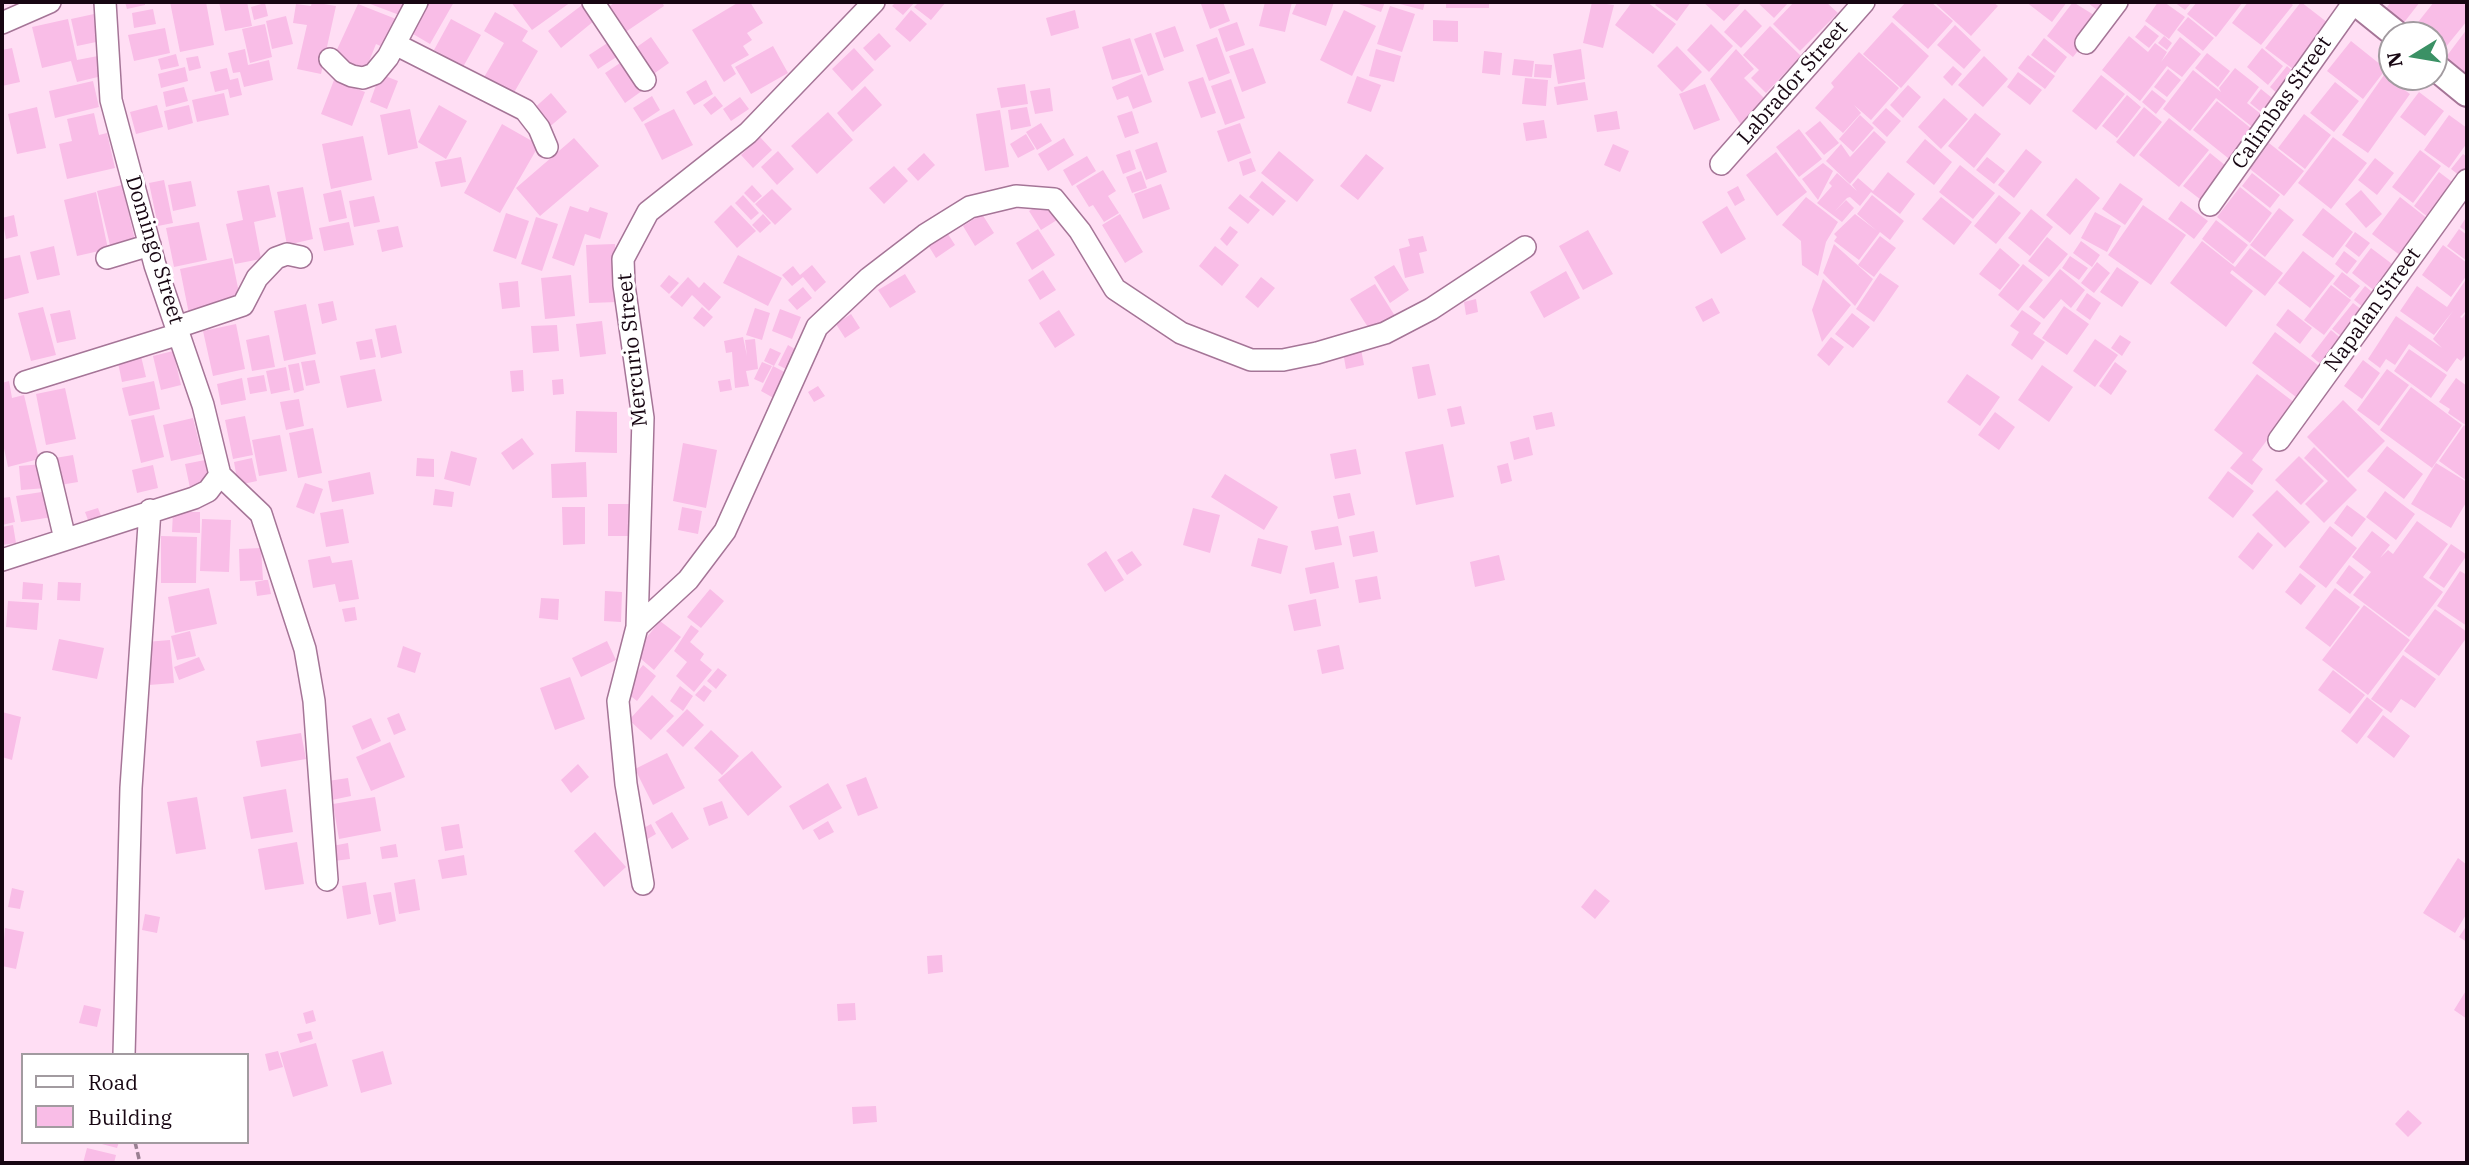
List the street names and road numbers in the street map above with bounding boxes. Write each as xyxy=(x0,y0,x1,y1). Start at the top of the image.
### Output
street label: Labrador Street xyxy=(1733,16,1853,150)
street label: Calimbas Street xyxy=(2227,32,2337,174)
street label: Domingo Street xyxy=(119,173,189,327)
street label: Napalan Street xyxy=(2320,243,2426,377)
street label: Mercurio Street xyxy=(612,272,654,428)

